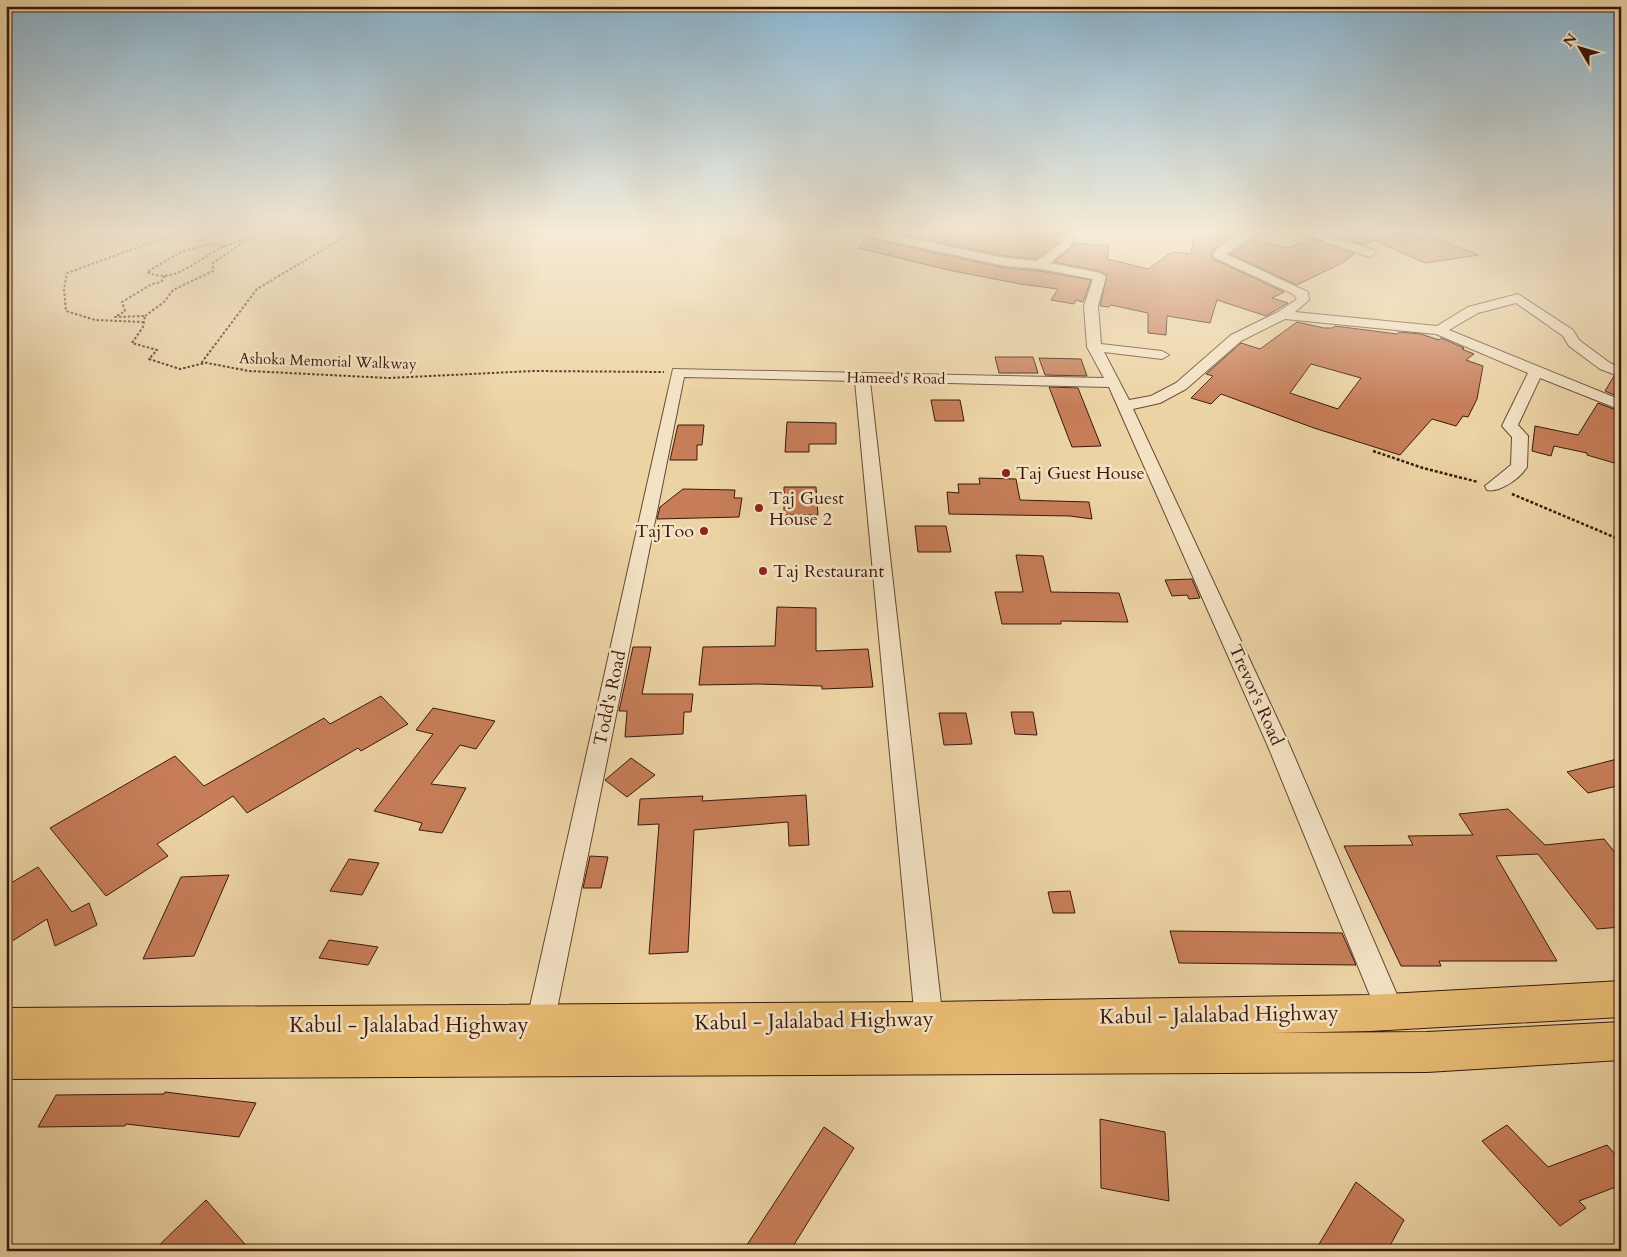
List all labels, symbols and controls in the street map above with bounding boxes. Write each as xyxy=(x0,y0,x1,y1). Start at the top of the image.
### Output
north arrow xyxy=(1554,22,1604,72)
text: N xyxy=(1559,30,1581,51)
street label: Ashoka Memorial Walkway xyxy=(239,348,417,374)
street label: Hameed's Road xyxy=(846,367,946,389)
place label: Taj Guest House xyxy=(1016,461,1145,486)
marker: Taj Guest House xyxy=(1000,467,1012,479)
place label: Taj Guest House 2 xyxy=(769,486,844,532)
marker: Taj Guest House 2 xyxy=(753,502,765,514)
place label: TajToo xyxy=(635,519,694,544)
marker: TajToo xyxy=(698,525,710,537)
place label: Taj Restaurant xyxy=(773,559,884,584)
marker: Taj Restaurant xyxy=(757,565,769,577)
street label: Trevor's Road xyxy=(1223,641,1290,750)
street label: Todd's Road xyxy=(588,648,632,748)
street label: Kabul - Jalalabad Highway xyxy=(1099,998,1339,1032)
street label: Kabul - Jalalabad Highway xyxy=(694,1004,934,1038)
street label: Kabul - Jalalabad Highway xyxy=(289,1011,529,1040)

